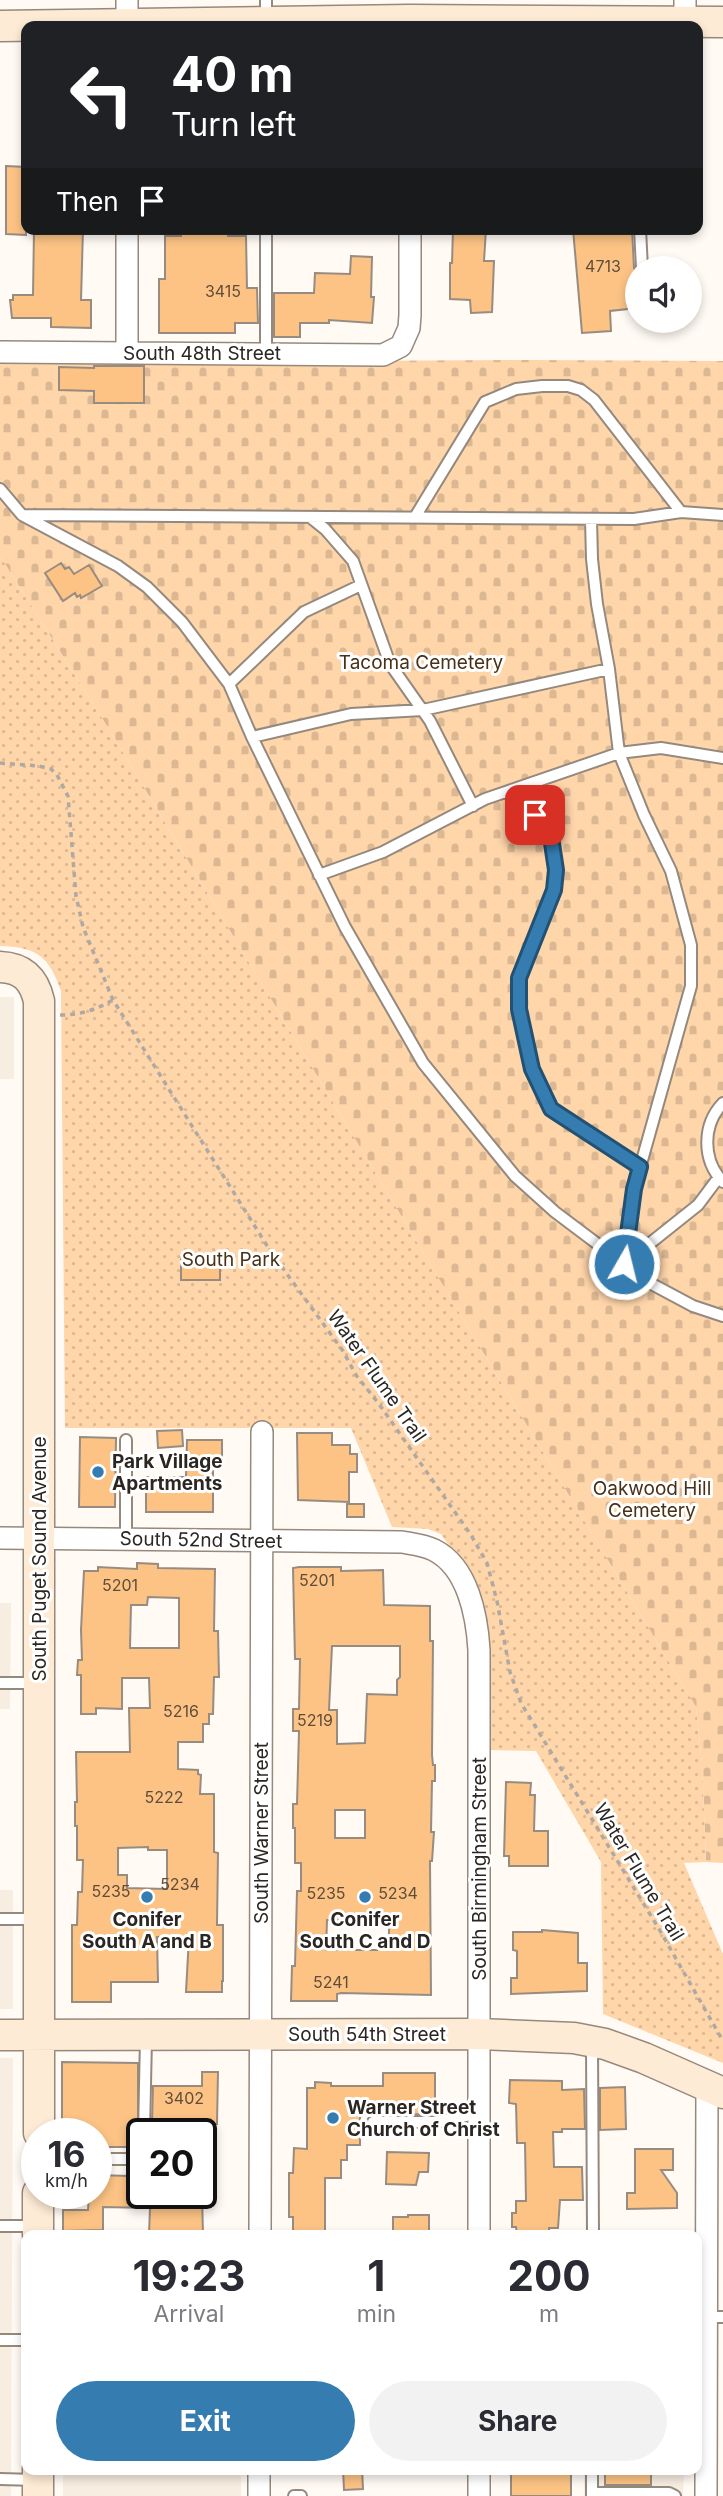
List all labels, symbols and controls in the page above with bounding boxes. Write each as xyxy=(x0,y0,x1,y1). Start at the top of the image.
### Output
text: 40 m xyxy=(171,45,294,104)
icon: left xyxy=(56,49,147,140)
text: Turn left xyxy=(171,105,296,144)
icon: arrive xyxy=(133,182,171,220)
text: Then xyxy=(56,186,119,217)
house number: 4713 xyxy=(585,256,621,276)
map controls xyxy=(625,256,702,333)
button: sound xyxy=(625,256,702,333)
house number: 3415 xyxy=(205,281,241,301)
street label: South 48th Street xyxy=(123,342,281,365)
park label: Tacoma Cemetery xyxy=(339,651,503,674)
pin xyxy=(505,785,565,845)
icon: arrive xyxy=(516,796,554,834)
position arrow xyxy=(587,1227,661,1301)
park label: South Park xyxy=(182,1248,281,1271)
street label: Water Flume Trail xyxy=(323,1305,431,1447)
street label: South Puget Sound Avenue xyxy=(28,1436,51,1682)
place label: Park Village Apartments xyxy=(112,1450,223,1495)
marker: Park Village Apartments xyxy=(90,1464,106,1480)
park label: Oakwood Hill Cemetery xyxy=(593,1477,711,1522)
street label: South 52nd Street xyxy=(120,1527,282,1553)
house number: 5201 xyxy=(299,1570,335,1590)
house number: 5201 xyxy=(102,1575,138,1595)
house number: 5216 xyxy=(163,1701,199,1721)
house number: 5219 xyxy=(297,1710,333,1730)
street label: South Warner Street xyxy=(250,1742,273,1924)
street label: South Birmingham Street xyxy=(468,1757,491,1981)
house number: 5222 xyxy=(145,1787,184,1807)
street label: Water Flume Trail xyxy=(589,1799,689,1945)
house number: 5234 xyxy=(160,1874,200,1894)
house number: 5235 xyxy=(91,1881,131,1901)
house number: 5235 xyxy=(306,1883,346,1903)
house number: 5234 xyxy=(378,1883,418,1903)
marker: Conifer South A and B xyxy=(139,1889,155,1905)
marker: Conifer South C and D xyxy=(357,1889,373,1905)
place label: Conifer South A and B xyxy=(82,1908,212,1953)
place label: Conifer South C and D xyxy=(300,1908,430,1953)
house number: 5241 xyxy=(313,1972,349,1992)
street label: South 54th Street xyxy=(288,2023,446,2046)
house number: 3402 xyxy=(164,2088,204,2108)
place label: Warner Street Church of Christ xyxy=(347,2096,500,2141)
marker: Warner Street Church of Christ xyxy=(325,2110,341,2126)
speed limit sign: 20 xyxy=(126,2118,217,2209)
text: 16 xyxy=(48,2133,85,2175)
text: km/h xyxy=(45,2170,88,2191)
text: 19:23 xyxy=(132,2250,245,2301)
text: 1 xyxy=(367,2250,385,2301)
text: 200 xyxy=(507,2250,591,2301)
text: Arrival xyxy=(153,2300,224,2328)
text: min xyxy=(357,2300,396,2328)
text: m xyxy=(539,2300,559,2328)
button: Exit xyxy=(56,2381,355,2461)
button: Share xyxy=(369,2381,667,2461)

